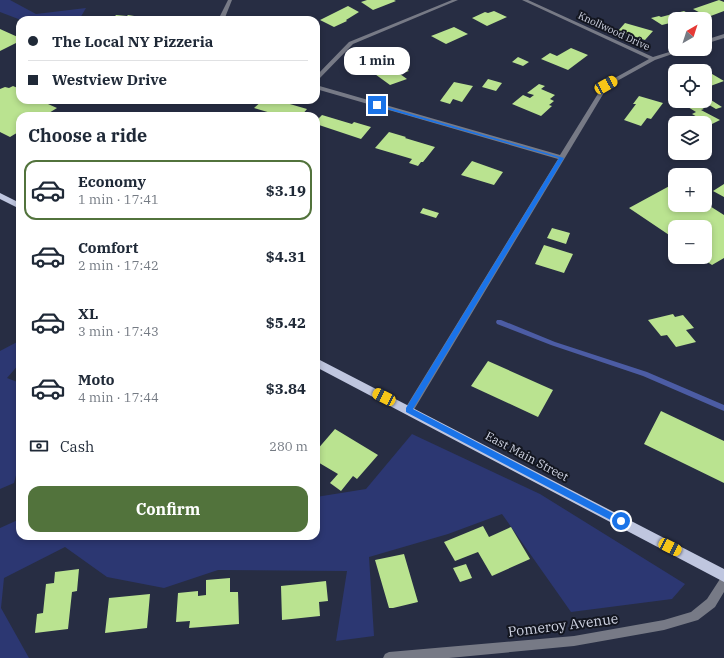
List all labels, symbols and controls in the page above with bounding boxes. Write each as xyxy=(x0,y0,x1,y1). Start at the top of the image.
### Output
street label: Knollwood Drive xyxy=(576,9,652,53)
north arrow xyxy=(668,12,712,56)
map controls xyxy=(668,12,712,264)
text: The Local NY Pizzeria xyxy=(52,32,213,51)
callout: 1 min xyxy=(344,47,410,75)
text: 1 min xyxy=(359,52,395,69)
button: locate xyxy=(668,64,712,108)
text: Westview Drive xyxy=(52,70,167,89)
car xyxy=(593,74,619,96)
route end xyxy=(368,96,386,114)
button: layers xyxy=(668,116,712,160)
text: Choose a ride xyxy=(28,124,147,147)
button: + xyxy=(668,168,712,212)
icon: car xyxy=(30,172,66,208)
text: Economy xyxy=(78,172,146,191)
text: $3.19 xyxy=(266,181,306,200)
text: 1 min · 17:41 xyxy=(78,191,159,208)
button: − xyxy=(668,220,712,264)
icon: car xyxy=(30,238,66,274)
text: Comfort xyxy=(78,238,138,257)
text: $4.31 xyxy=(266,247,306,266)
text: 2 min · 17:42 xyxy=(78,257,159,274)
icon: car xyxy=(30,304,66,340)
text: XL xyxy=(78,304,98,323)
text: $5.42 xyxy=(266,313,306,332)
text: 3 min · 17:43 xyxy=(78,323,159,340)
icon: car xyxy=(30,370,66,406)
text: Moto xyxy=(78,370,115,389)
text: $3.84 xyxy=(266,379,306,398)
car xyxy=(371,386,397,408)
text: 4 min · 17:44 xyxy=(78,389,159,406)
street label: East Main Street xyxy=(483,428,571,484)
icon: cash xyxy=(28,435,50,457)
text: Cash xyxy=(60,437,94,456)
text: 280 m xyxy=(269,438,308,455)
button: Confirm xyxy=(28,486,308,532)
route start xyxy=(612,512,630,530)
car xyxy=(657,536,683,558)
street label: Pomeroy Avenue xyxy=(507,609,619,641)

